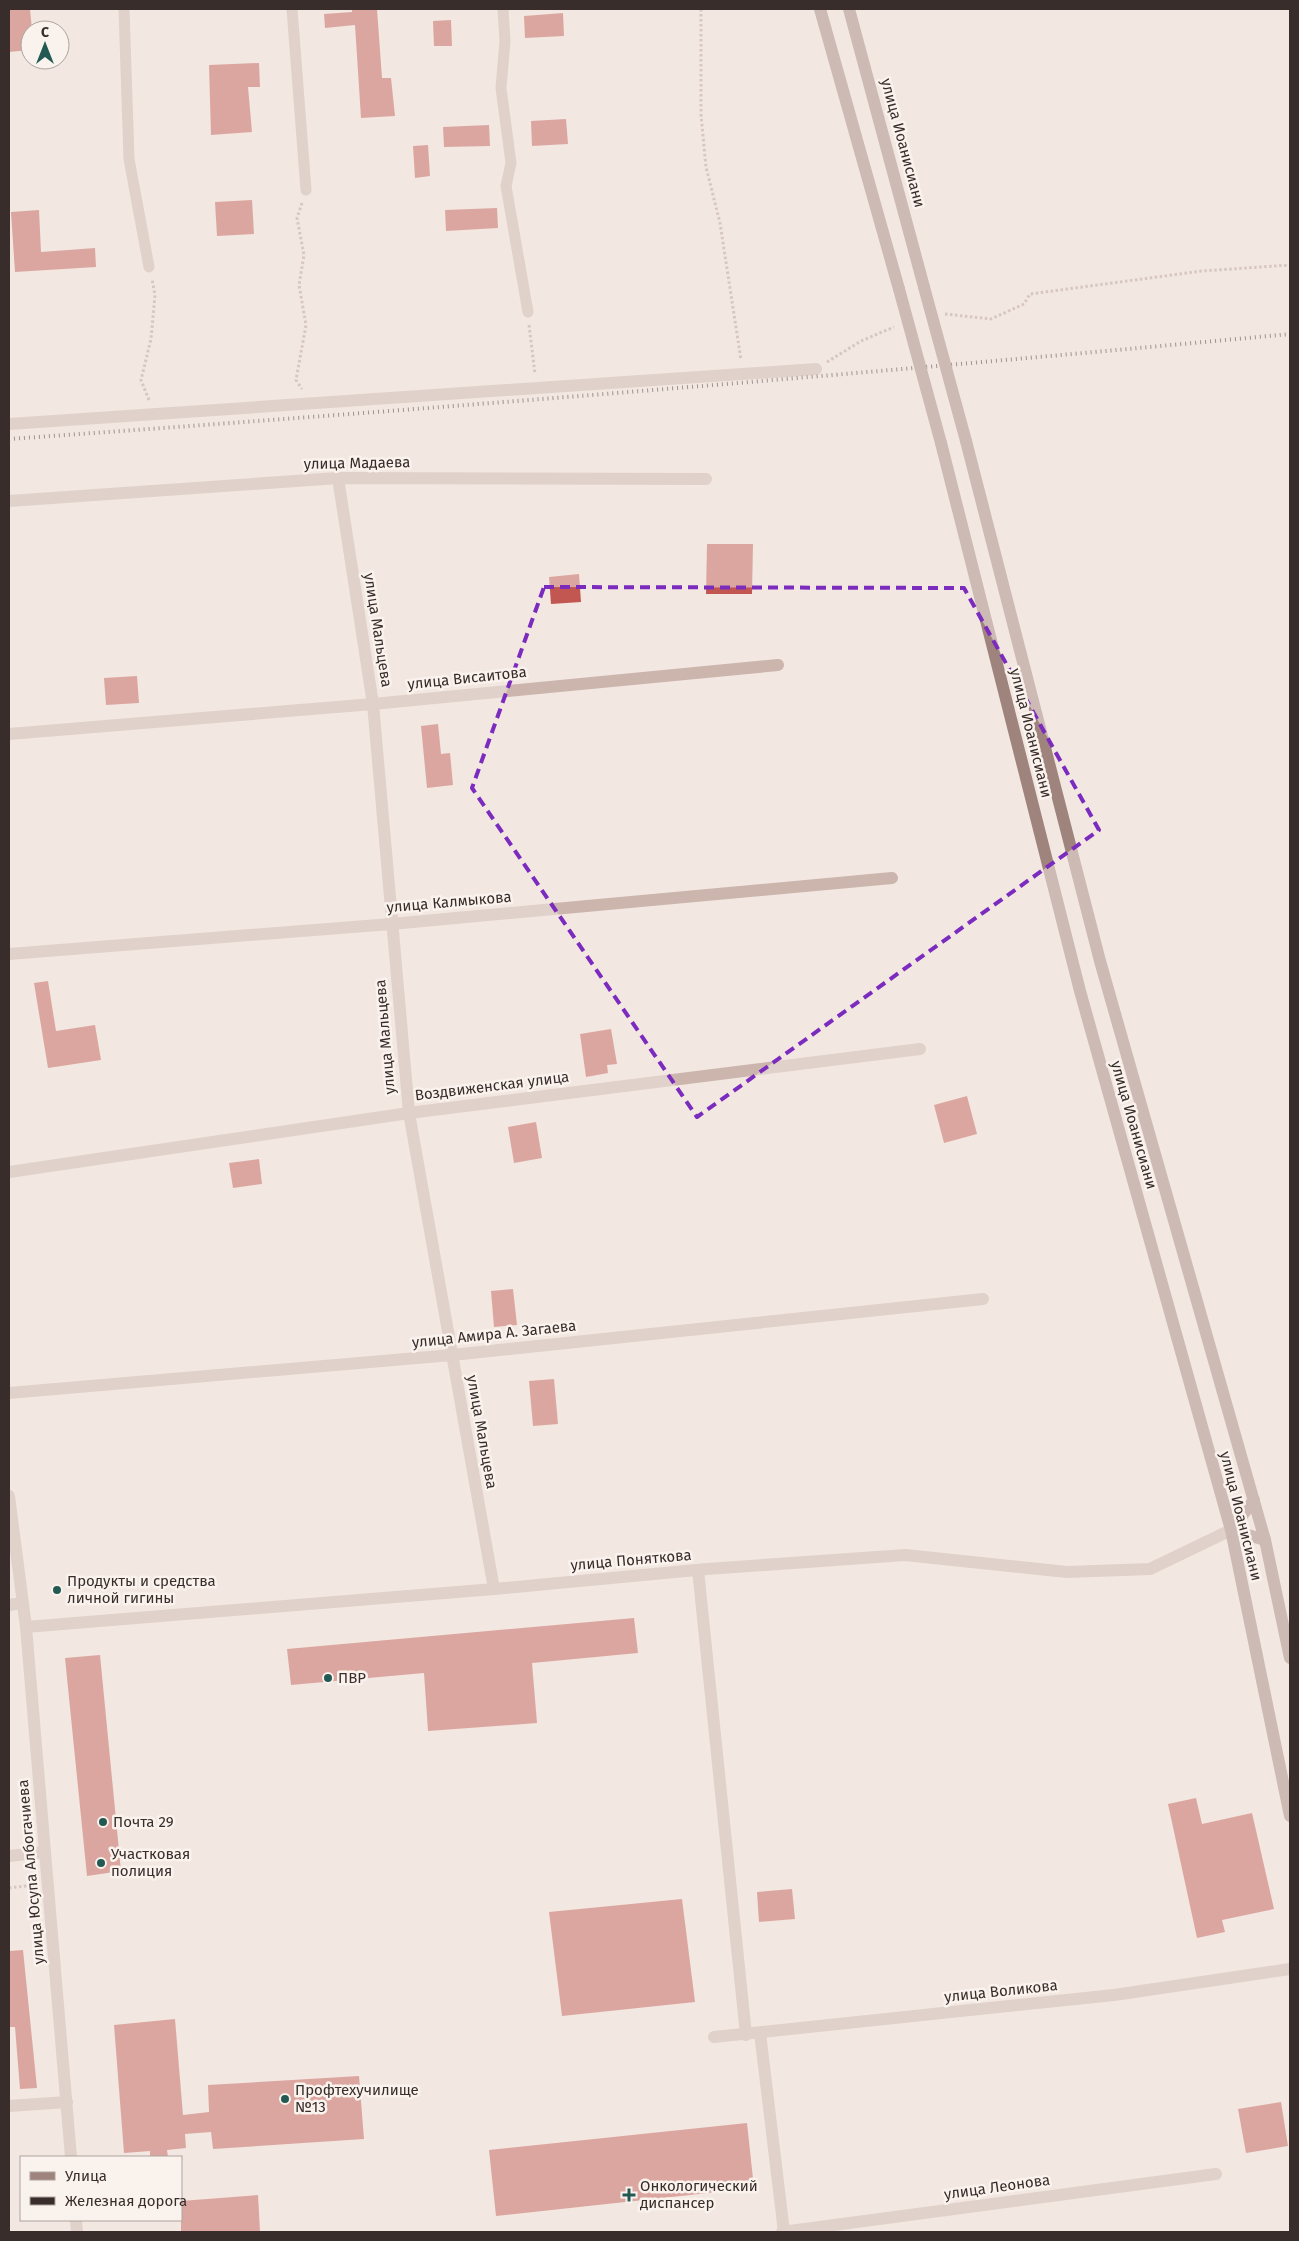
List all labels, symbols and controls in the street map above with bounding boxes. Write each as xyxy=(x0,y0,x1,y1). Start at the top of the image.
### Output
north arrow xyxy=(20,20,70,70)
text: С xyxy=(41,24,49,41)
street label: улица Иоанисиани xyxy=(877,76,929,210)
street label: улица Мадаева xyxy=(303,453,411,473)
street label: улица Мальцева xyxy=(360,572,396,688)
street label: улица Висаитова xyxy=(407,663,527,693)
street label: улица Иоанисиани xyxy=(1006,666,1056,800)
street label: улица Калмыкова xyxy=(386,888,512,916)
street label: улица Мальцева xyxy=(371,979,399,1095)
street label: улица Иоанисиани xyxy=(1107,1059,1161,1191)
street label: Воздвиженская улица xyxy=(414,1068,570,1104)
street label: улица Амира А. Загаева xyxy=(411,1316,577,1352)
street label: улица Мальцева xyxy=(463,1374,501,1490)
street label: улица Иоанисиани xyxy=(1216,1449,1266,1583)
street label: улица Поняткова xyxy=(570,1546,692,1574)
place label: Продукты и средства личной гигины xyxy=(67,1572,216,1607)
marker: Продукты и средства личной гигины xyxy=(51,1584,63,1596)
place label: ПВР xyxy=(338,1669,366,1687)
marker: ПВР xyxy=(322,1672,334,1684)
street label: улица Юсупа Албогачиева xyxy=(14,1779,48,1965)
place label: Почта 29 xyxy=(113,1813,174,1831)
marker: Почта 29 xyxy=(97,1816,109,1828)
place label: Участковая полиция xyxy=(111,1845,190,1880)
marker: Участковая полиция xyxy=(95,1857,107,1869)
street label: улица Воликова xyxy=(943,1976,1059,2006)
place label: Профтехучилище №13 xyxy=(295,2081,419,2116)
marker: Профтехучилище №13 xyxy=(279,2093,291,2105)
legend xyxy=(20,2156,182,2221)
text: Улица xyxy=(65,2167,107,2185)
street label: улица Леонова xyxy=(943,2171,1051,2203)
place label: Онкологический диспансер xyxy=(640,2177,758,2212)
marker: Онкологический диспансер xyxy=(622,2188,636,2202)
text: Железная дорога xyxy=(65,2192,187,2210)

